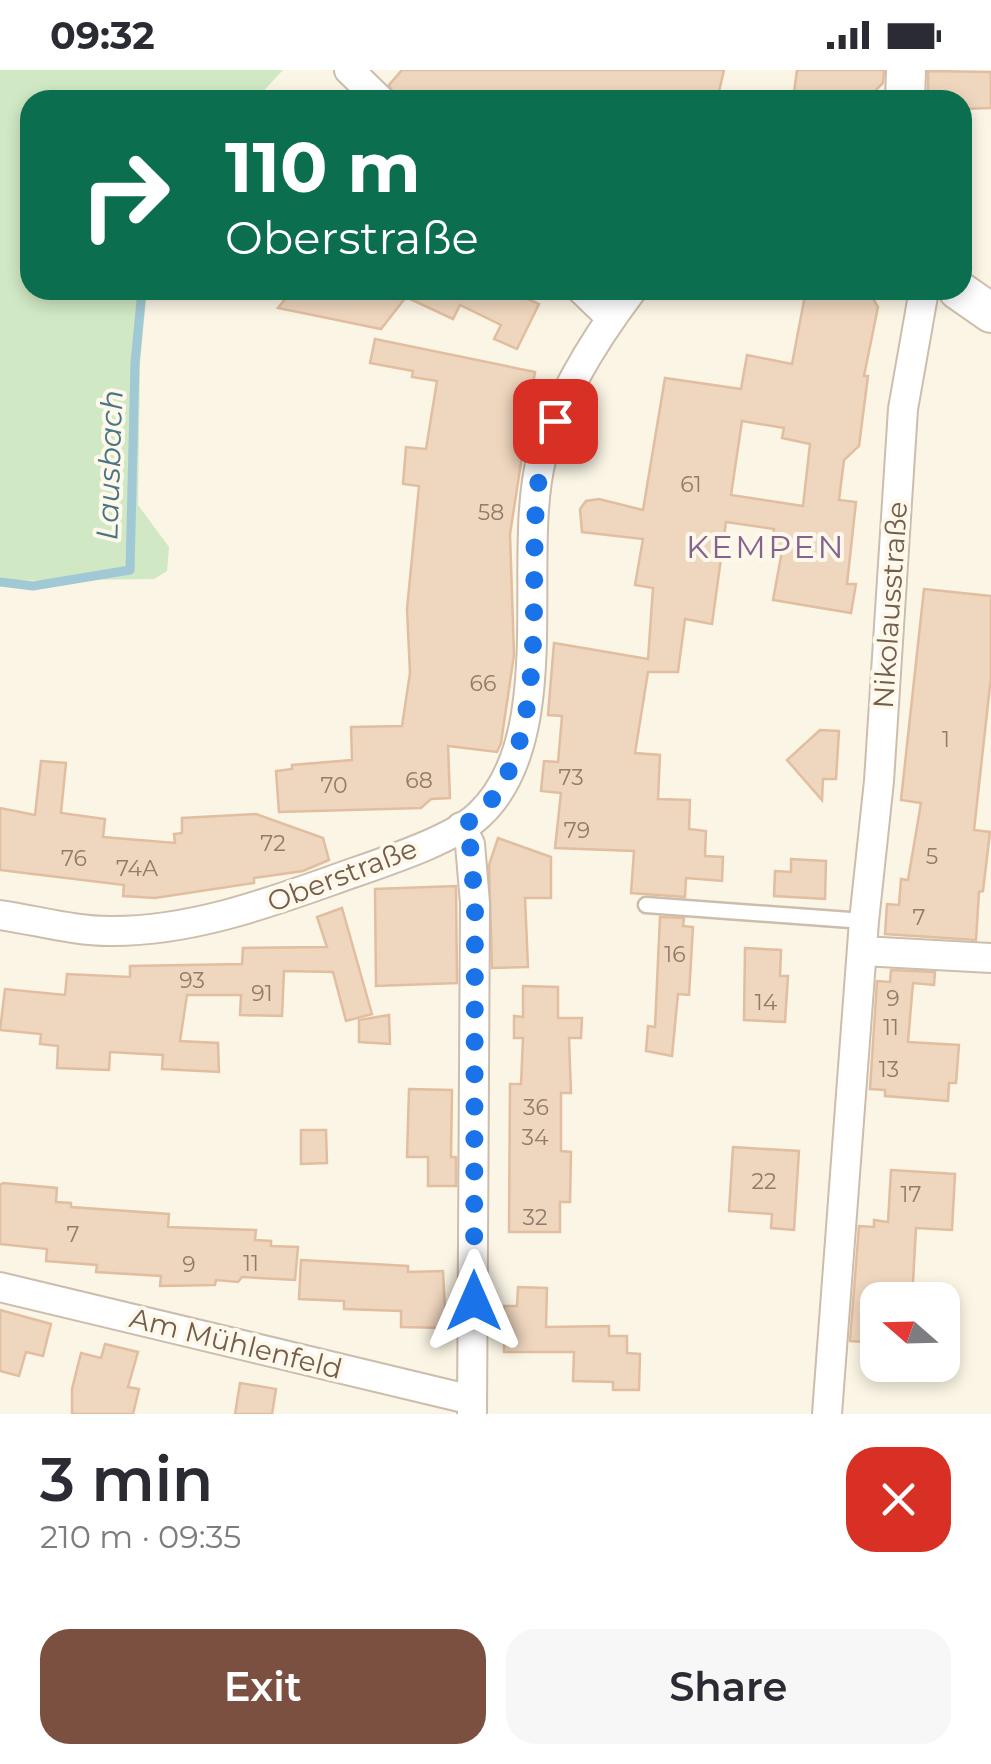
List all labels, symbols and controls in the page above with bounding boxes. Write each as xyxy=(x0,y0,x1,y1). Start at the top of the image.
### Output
text: 09:32 xyxy=(50,12,155,59)
text: 110 m xyxy=(225,124,421,210)
icon: right xyxy=(60,130,190,260)
text: Oberstraße xyxy=(225,210,479,265)
pin xyxy=(513,379,598,464)
water label: Lausbach xyxy=(88,389,131,541)
icon: arrive xyxy=(528,394,583,449)
house number: 61 xyxy=(680,471,702,498)
house number: 58 xyxy=(478,499,504,526)
street label: Nikolausstraße xyxy=(866,500,914,710)
district label: KEMPEN xyxy=(686,527,846,566)
house number: 66 xyxy=(470,670,496,697)
house number: 1 xyxy=(942,726,950,753)
house number: 73 xyxy=(558,764,584,791)
house number: 68 xyxy=(405,767,433,794)
house number: 70 xyxy=(320,772,348,799)
house number: 79 xyxy=(564,817,590,844)
house number: 72 xyxy=(260,830,286,857)
street label: Oberstraße xyxy=(262,831,422,919)
house number: 5 xyxy=(926,843,938,870)
house number: 76 xyxy=(61,845,87,872)
house number: 74A xyxy=(116,855,158,882)
house number: 7 xyxy=(913,904,926,931)
house number: 16 xyxy=(664,941,686,968)
house number: 93 xyxy=(179,967,205,994)
house number: 91 xyxy=(251,980,273,1007)
house number: 9 xyxy=(886,985,900,1012)
house number: 14 xyxy=(755,989,778,1016)
house number: 11 xyxy=(883,1014,899,1041)
house number: 13 xyxy=(879,1056,899,1083)
house number: 36 xyxy=(523,1094,549,1121)
house number: 34 xyxy=(522,1124,549,1151)
house number: 22 xyxy=(752,1168,777,1195)
house number: 17 xyxy=(901,1181,921,1208)
house number: 32 xyxy=(523,1204,547,1231)
house number: 7 xyxy=(67,1221,80,1248)
position arrow xyxy=(422,1249,526,1353)
house number: 11 xyxy=(243,1250,259,1277)
house number: 9 xyxy=(182,1251,196,1278)
north arrow xyxy=(860,1282,960,1382)
map controls xyxy=(860,1282,960,1382)
street label: Am Mühlenfeld xyxy=(126,1300,346,1386)
text: 3 min xyxy=(40,1443,213,1516)
button: close xyxy=(846,1447,951,1552)
text: 210 m · 09:35 xyxy=(40,1517,241,1556)
button: Exit xyxy=(40,1629,486,1744)
button: Share xyxy=(506,1629,951,1744)

